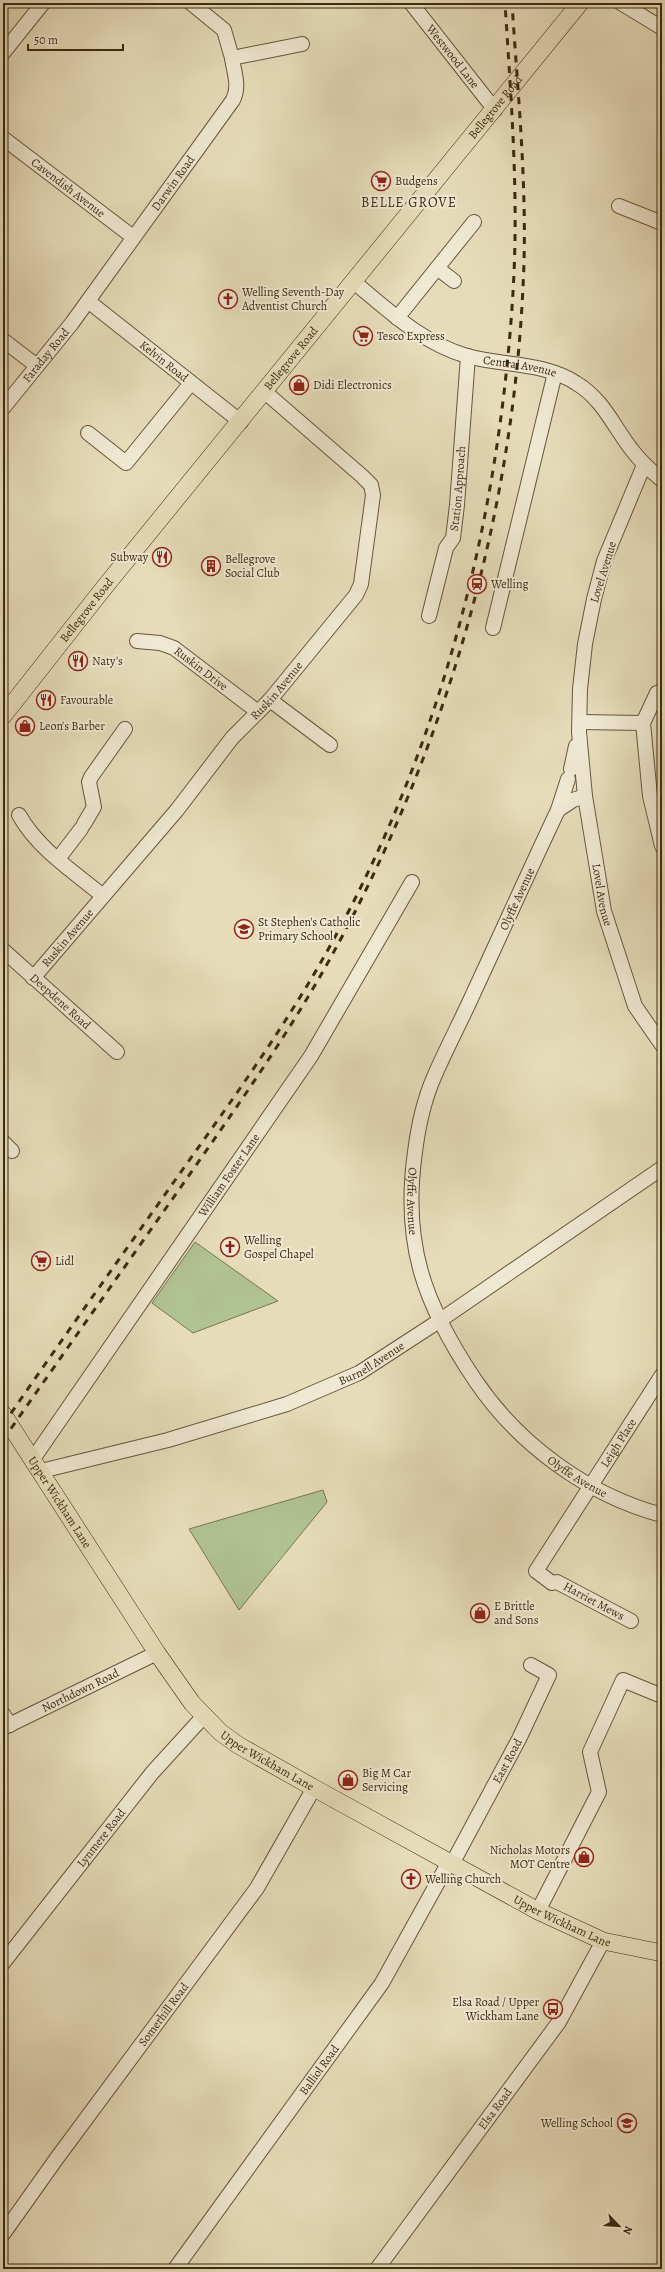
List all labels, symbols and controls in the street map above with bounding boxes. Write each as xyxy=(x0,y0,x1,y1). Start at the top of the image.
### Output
street label: Westwood Lane xyxy=(422,20,483,92)
scale bar xyxy=(28,26,123,52)
text: 50 m xyxy=(34,32,58,48)
street label: Bellegrove Road xyxy=(464,71,526,142)
street label: Darwin Road xyxy=(148,152,199,214)
street label: Cavendish Avenue xyxy=(28,154,109,221)
supermarket icon: Budgens xyxy=(370,170,392,192)
place label: Budgens xyxy=(395,173,438,189)
district label: BELLE GROVE xyxy=(361,193,457,212)
place label: Welling Seventh-Day Adventist Church xyxy=(241,284,345,314)
church icon: Welling Seventh-Day Adventist Church xyxy=(217,288,239,310)
street label: Bellegrove Road xyxy=(260,323,322,394)
street label: Faraday Road xyxy=(19,324,73,386)
supermarket icon: Tesco Express xyxy=(352,325,374,347)
place label: Tesco Express xyxy=(377,328,445,344)
street label: Kelvin Road xyxy=(136,337,192,386)
street label: Central Avenue xyxy=(482,352,559,381)
shop icon: Didi Electronics xyxy=(288,374,310,396)
place label: Didi Electronics xyxy=(313,377,392,393)
street label: Station Approach xyxy=(446,445,469,532)
street label: Lovel Avenue xyxy=(586,539,620,605)
restaurant icon: Subway xyxy=(151,546,173,568)
place label: Subway xyxy=(110,549,149,565)
place label: Bellegrove Social Club xyxy=(225,551,280,581)
building icon: Bellegrove Social Club xyxy=(200,555,222,577)
station icon: Welling xyxy=(466,573,488,595)
street label: Bellegrove Road xyxy=(56,574,117,645)
place label: Welling xyxy=(490,576,529,592)
street label: Ruskin Drive xyxy=(171,643,231,694)
restaurant icon: Naty's xyxy=(67,650,89,672)
place label: Naty's xyxy=(92,653,123,669)
street label: Ruskin Avenue xyxy=(247,658,306,723)
restaurant icon: Favourable xyxy=(35,689,57,711)
place label: Favourable xyxy=(60,692,113,708)
shop icon: Leon's Barber xyxy=(14,715,36,737)
place label: Leon's Barber xyxy=(39,718,105,734)
street label: Lovel Avenue xyxy=(588,862,616,928)
street label: Olyffe Avenue xyxy=(496,865,538,933)
street label: Ruskin Avenue xyxy=(38,905,97,970)
place label: St Stephen's Catholic Primary School xyxy=(258,914,360,944)
school or university icon: St Stephen's Catholic Primary School xyxy=(233,918,255,940)
street label: Deepdene Road xyxy=(26,970,95,1033)
street label: William Foster Lane xyxy=(194,1130,263,1221)
street label: Olyffe Avenue xyxy=(403,1167,421,1236)
place label: Welling Gospel Chapel xyxy=(243,1232,314,1262)
church icon: Welling Gospel Chapel xyxy=(219,1236,241,1258)
supermarket icon: Lidl xyxy=(30,1250,52,1272)
place label: Lidl xyxy=(55,1253,74,1269)
street label: Burnell Avenue xyxy=(336,1338,408,1389)
street label: Leigh Place xyxy=(597,1415,640,1470)
street label: Olyffe Avenue xyxy=(544,1452,610,1501)
street label: Upper Wickham Lane xyxy=(24,1453,95,1551)
street label: Harriet Mews xyxy=(561,1578,628,1624)
place label: E Brittle and Sons xyxy=(494,1598,539,1628)
shop icon: E Brittle and Sons xyxy=(469,1602,491,1624)
street label: Northdown Road xyxy=(39,1665,122,1716)
street label: Upper Wickham Lane xyxy=(217,1727,317,1794)
street label: East Road xyxy=(489,1735,526,1786)
place label: Big M Car Servicing xyxy=(362,1765,411,1795)
shop icon: Big M Car Servicing xyxy=(337,1769,359,1791)
street label: Lynmere Road xyxy=(73,1805,130,1871)
place label: Nicholas Motors MOT Centre xyxy=(490,1842,570,1872)
shop icon: Nicholas Motors MOT Centre xyxy=(573,1846,595,1868)
church icon: Welling Church xyxy=(400,1868,422,1890)
place label: Welling Church xyxy=(424,1871,502,1887)
street label: Upper Wickham Lane xyxy=(511,1891,612,1950)
street label: Somerhill Road xyxy=(135,1979,193,2049)
place label: Elsa Road / Upper Wickham Lane xyxy=(452,1994,539,2024)
bus stop icon: Elsa Road / Upper Wickham Lane xyxy=(542,1998,564,2020)
street label: Balliol Road xyxy=(296,2041,343,2098)
street label: Elsa Road xyxy=(474,2084,516,2133)
school or university icon: Welling School xyxy=(616,2112,638,2134)
place label: Welling School xyxy=(540,2115,613,2131)
north arrow xyxy=(599,2206,639,2246)
text: N xyxy=(619,2223,636,2237)

